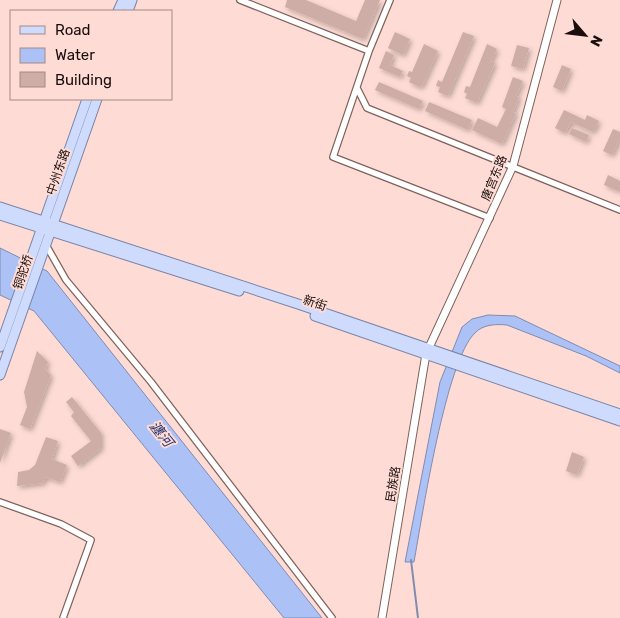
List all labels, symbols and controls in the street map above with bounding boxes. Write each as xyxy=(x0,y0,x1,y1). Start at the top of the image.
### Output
legend xyxy=(10,10,172,100)
north arrow xyxy=(560,10,610,60)
text: Road xyxy=(55,21,91,39)
text: N xyxy=(586,32,606,49)
text: Water xyxy=(55,46,95,64)
text: Building xyxy=(55,71,112,89)
street label: 中州东路 xyxy=(44,147,72,197)
street label: 唐宫东路 xyxy=(479,153,509,203)
street label: 铜驼桥 xyxy=(11,253,35,291)
street label: 新街 xyxy=(301,292,329,314)
water label: 瀍河 xyxy=(146,418,178,453)
street label: 民族路 xyxy=(383,465,403,503)

